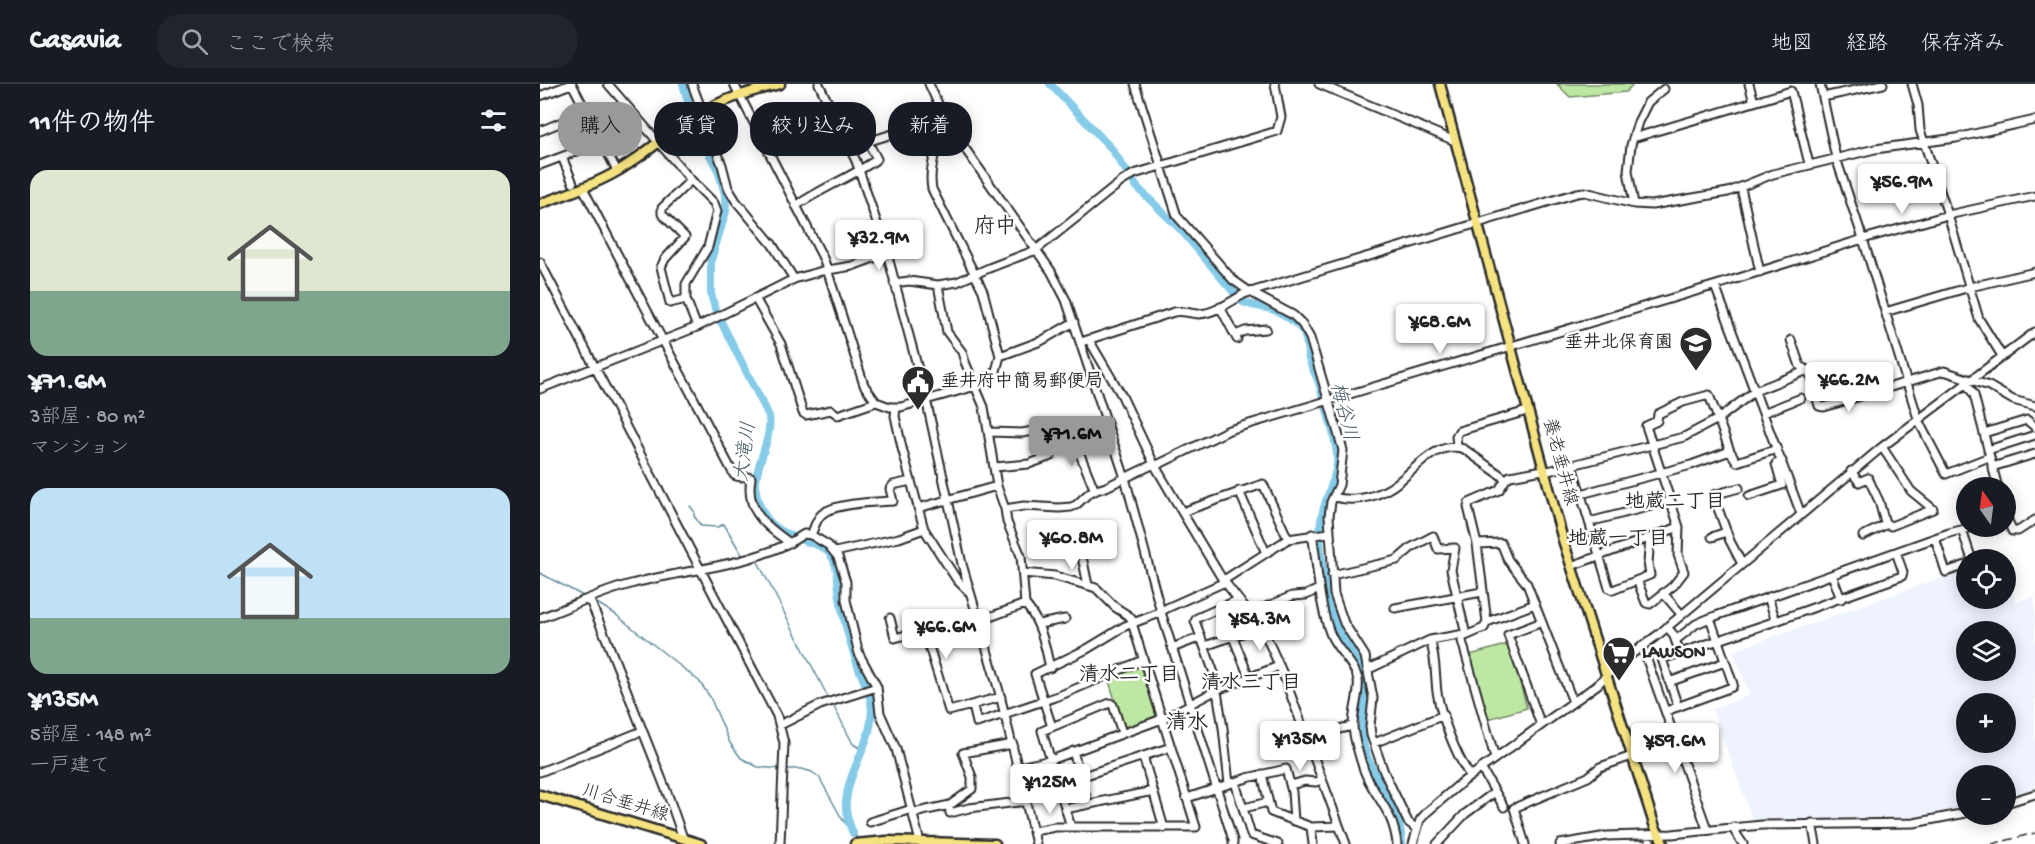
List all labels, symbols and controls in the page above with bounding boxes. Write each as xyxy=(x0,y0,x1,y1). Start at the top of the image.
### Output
search box xyxy=(157,14,577,68)
text: Casavia xyxy=(30,25,121,58)
icon: search xyxy=(178,25,211,58)
text: ここで検索 xyxy=(226,33,336,59)
text: 地図 xyxy=(1771,33,1813,58)
text: 経路 xyxy=(1846,33,1888,58)
text: 保存済み xyxy=(1921,33,2005,58)
chip: 購入 xyxy=(558,102,642,156)
chip: 賃貸 xyxy=(654,102,738,156)
chip: 絞り込み xyxy=(750,102,876,156)
chip: 新着 xyxy=(888,102,972,156)
icon: filters xyxy=(477,104,510,137)
text: 11件の物件 xyxy=(30,110,155,141)
pin: ¥56.9M xyxy=(1853,164,1951,215)
text: ¥56.9M xyxy=(1872,172,1932,195)
icon: home xyxy=(216,209,324,317)
district label: 府中 xyxy=(974,214,1016,241)
pin: ¥32.9M xyxy=(830,220,928,271)
text: ¥32.9M xyxy=(849,228,909,251)
pin: ¥68.6M xyxy=(1391,304,1489,355)
text: ¥68.6M xyxy=(1410,312,1470,335)
school or university icon: 垂井北保育園 xyxy=(1678,325,1714,372)
place label: 垂井北保育園 xyxy=(1565,332,1673,354)
pin: ¥66.2M xyxy=(1800,362,1898,413)
public building icon: 垂井府中簡易郵便局 xyxy=(900,364,936,411)
text: ¥71.6M xyxy=(30,368,105,399)
text: ¥66.2M xyxy=(1819,370,1879,393)
place label: 垂井府中簡易郵便局 xyxy=(941,371,1103,393)
water label: 梅谷川 xyxy=(1324,380,1361,444)
text: 3部屋 · 80 m² xyxy=(30,407,145,430)
pin: ¥71.6M xyxy=(1023,416,1121,467)
street label: 養老垂井線 xyxy=(1537,416,1582,508)
water label: 大滝川 xyxy=(729,420,763,483)
text: ¥71.6M xyxy=(1043,424,1101,447)
text: マンション xyxy=(30,438,129,461)
north arrow xyxy=(1956,477,2016,537)
map controls xyxy=(1956,477,2016,825)
district label: 地蔵二丁目 xyxy=(1625,490,1725,515)
pin: ¥60.8M xyxy=(1023,520,1121,571)
icon: home xyxy=(216,527,324,635)
district label: 地蔵一丁目 xyxy=(1568,527,1668,552)
text: ¥60.8M xyxy=(1041,528,1103,551)
button: locate xyxy=(1956,549,2016,609)
pin: ¥54.3M xyxy=(1211,601,1309,652)
pin: ¥66.6M xyxy=(897,609,995,660)
text: ¥54.3M xyxy=(1230,609,1290,632)
text: ¥66.6M xyxy=(916,617,976,640)
button: layers xyxy=(1956,621,2016,681)
supermarket icon: LAWSON xyxy=(1601,635,1637,682)
place label: LAWSON xyxy=(1642,643,1706,664)
district label: 清水二丁目 xyxy=(1079,663,1179,688)
district label: 清水三丁目 xyxy=(1201,671,1301,696)
text: ¥135M xyxy=(30,686,98,717)
button: + xyxy=(1956,693,2016,753)
district label: 清水 xyxy=(1166,710,1208,737)
pin: ¥135M xyxy=(1258,721,1342,772)
pin: ¥59.6M xyxy=(1626,723,1724,774)
text: 5部屋 · 148 m² xyxy=(30,725,152,748)
text: ¥135M xyxy=(1274,729,1326,752)
text: ¥59.6M xyxy=(1645,731,1705,754)
text: 一戸建て xyxy=(30,756,110,779)
pin: ¥125M xyxy=(1008,764,1092,815)
button: − xyxy=(1956,765,2016,825)
text: ¥125M xyxy=(1024,772,1076,795)
street label: 川合垂井線 xyxy=(579,780,671,827)

